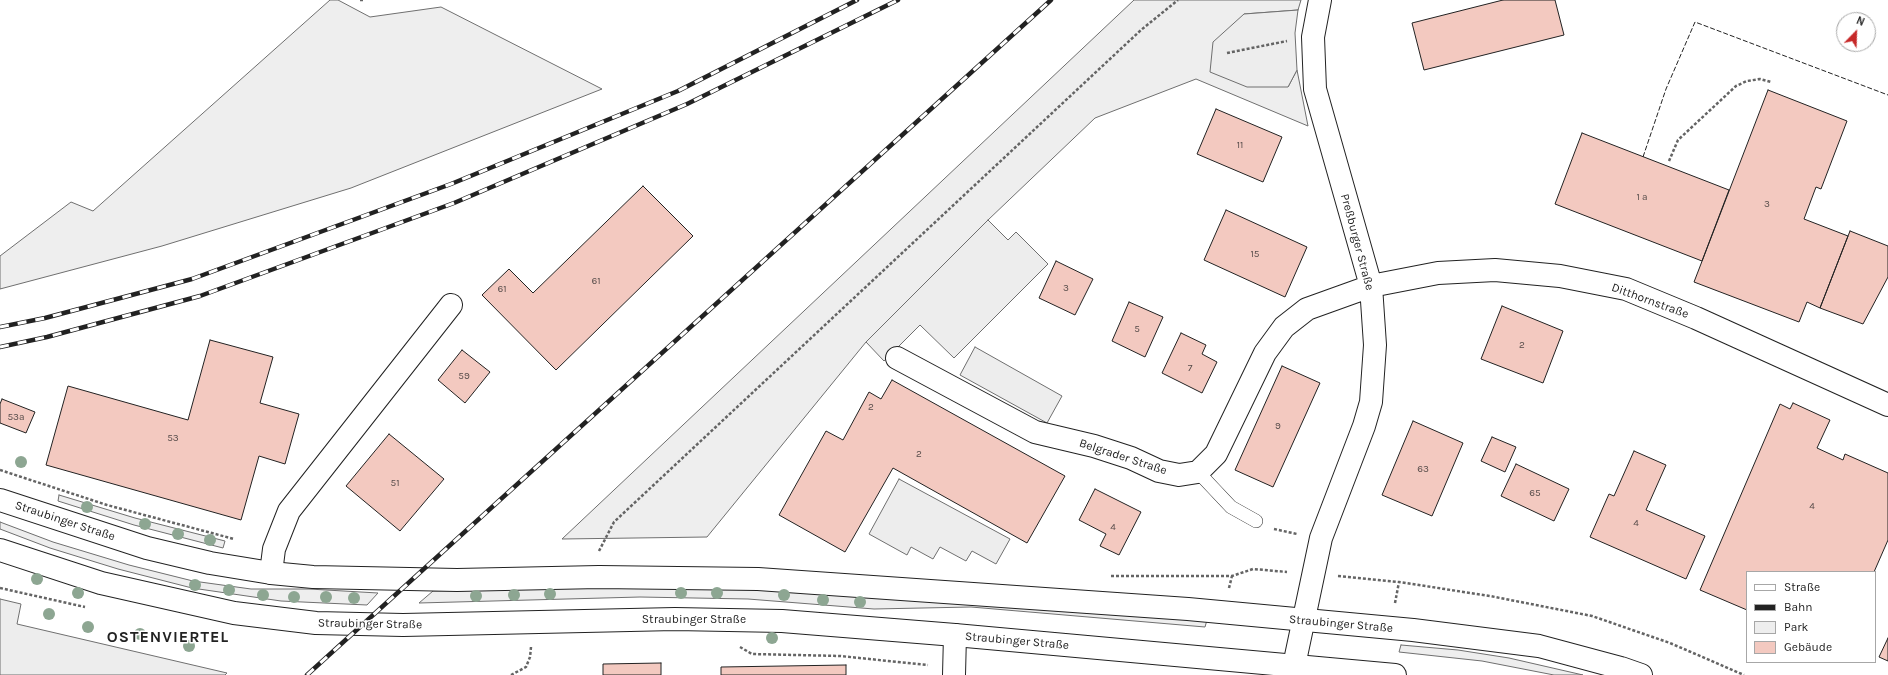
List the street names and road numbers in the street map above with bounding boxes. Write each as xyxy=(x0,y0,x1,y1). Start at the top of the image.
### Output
street label: Preßburger Straße xyxy=(1337,192,1377,292)
street label: Ditthornstraße xyxy=(1609,280,1691,322)
street label: Belgrader Straße xyxy=(1077,436,1169,478)
street label: Straubinger Straße xyxy=(13,498,117,544)
street label: Straubinger Straße xyxy=(1288,612,1394,636)
street label: Straubinger Straße xyxy=(642,613,746,627)
street label: Straubinger Straße xyxy=(318,616,422,632)
street label: Straubinger Straße xyxy=(964,629,1070,653)

